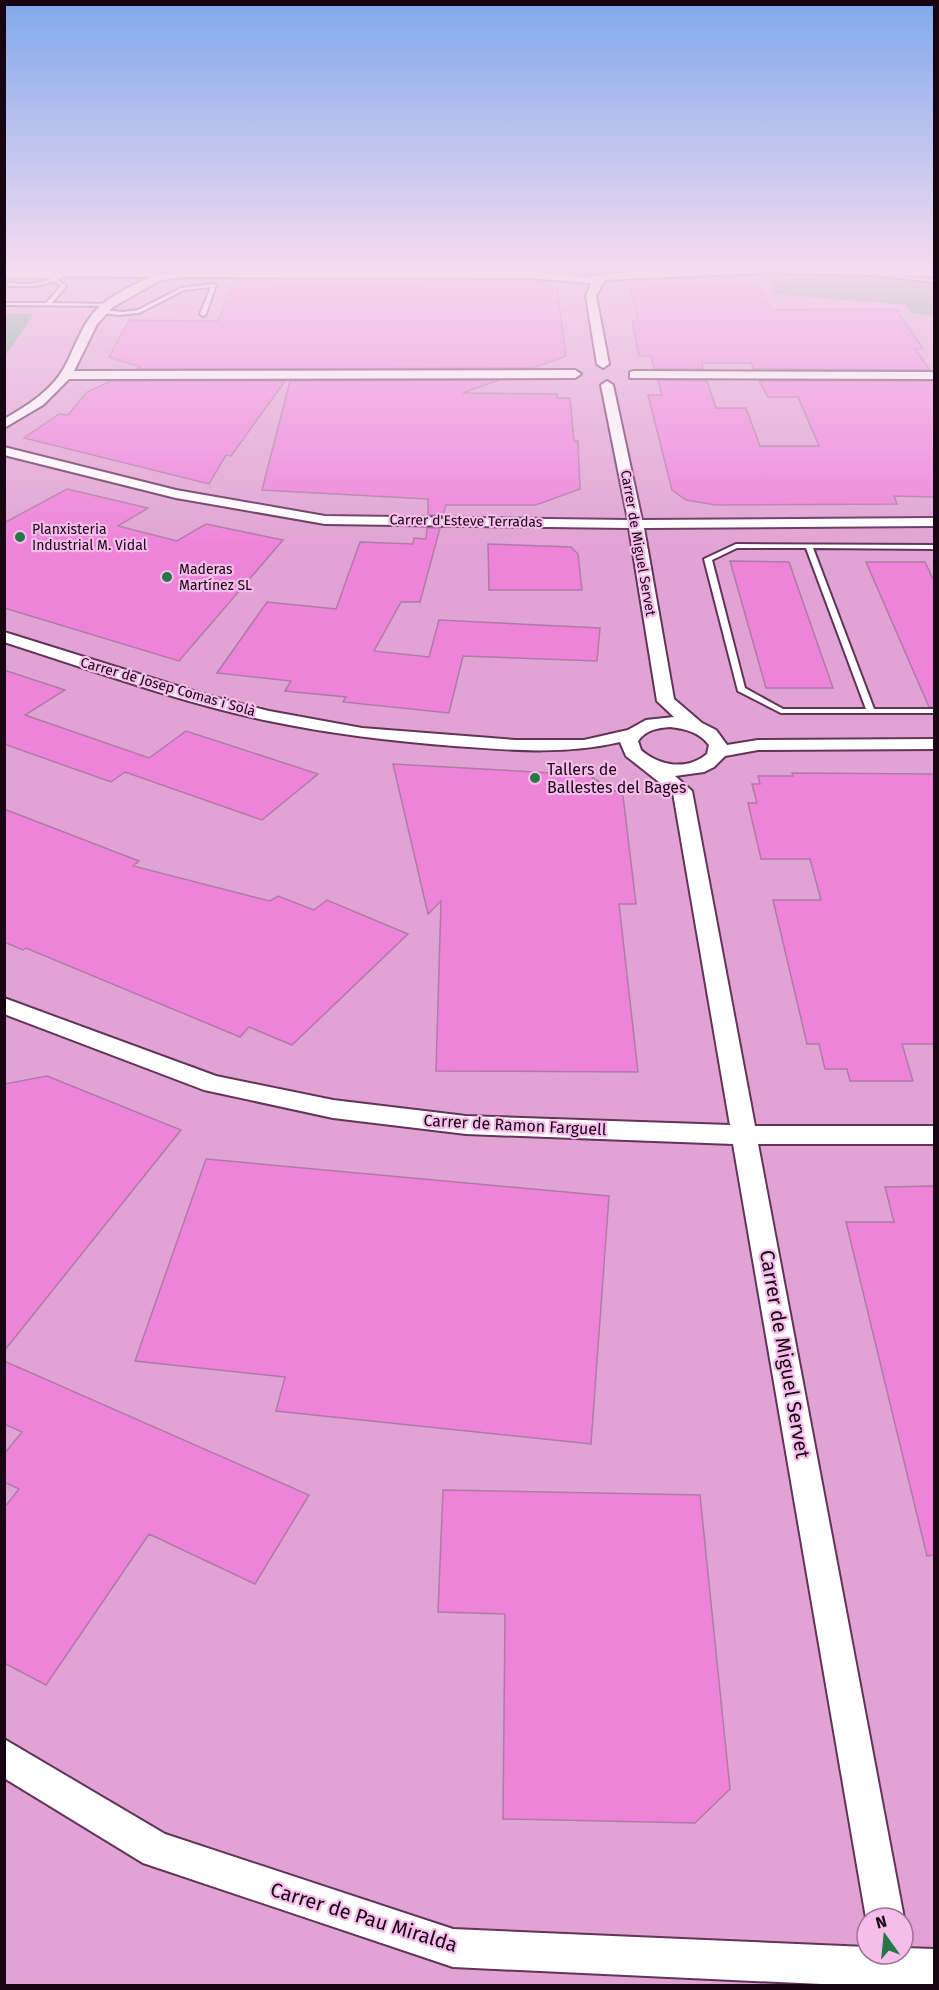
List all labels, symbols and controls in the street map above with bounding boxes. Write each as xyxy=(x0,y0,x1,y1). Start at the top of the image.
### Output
street label: Carrer de Miguel Servet xyxy=(617,469,659,618)
street label: Carrer d'Esteve Terradas xyxy=(389,511,543,531)
place label: Planxisteria Industrial M. Vidal xyxy=(32,521,147,554)
marker: Planxisteria Industrial M. Vidal xyxy=(13,530,27,544)
place label: Maderas Martínez SL xyxy=(179,561,252,594)
marker: Maderas Martínez SL xyxy=(160,570,174,584)
street label: Carrer de Josep Comas i Solà xyxy=(78,654,258,720)
place label: Tallers de Ballestes del Bages xyxy=(547,760,686,797)
marker: Tallers de Ballestes del Bages xyxy=(528,771,542,785)
street label: Carrer de Ramon Farguell xyxy=(423,1111,607,1139)
street label: Carrer de Miguel Servet xyxy=(755,1248,815,1461)
street label: Carrer de Pau Miralda xyxy=(267,1877,461,1957)
north arrow xyxy=(855,1906,915,1966)
text: N xyxy=(874,1911,889,1933)

